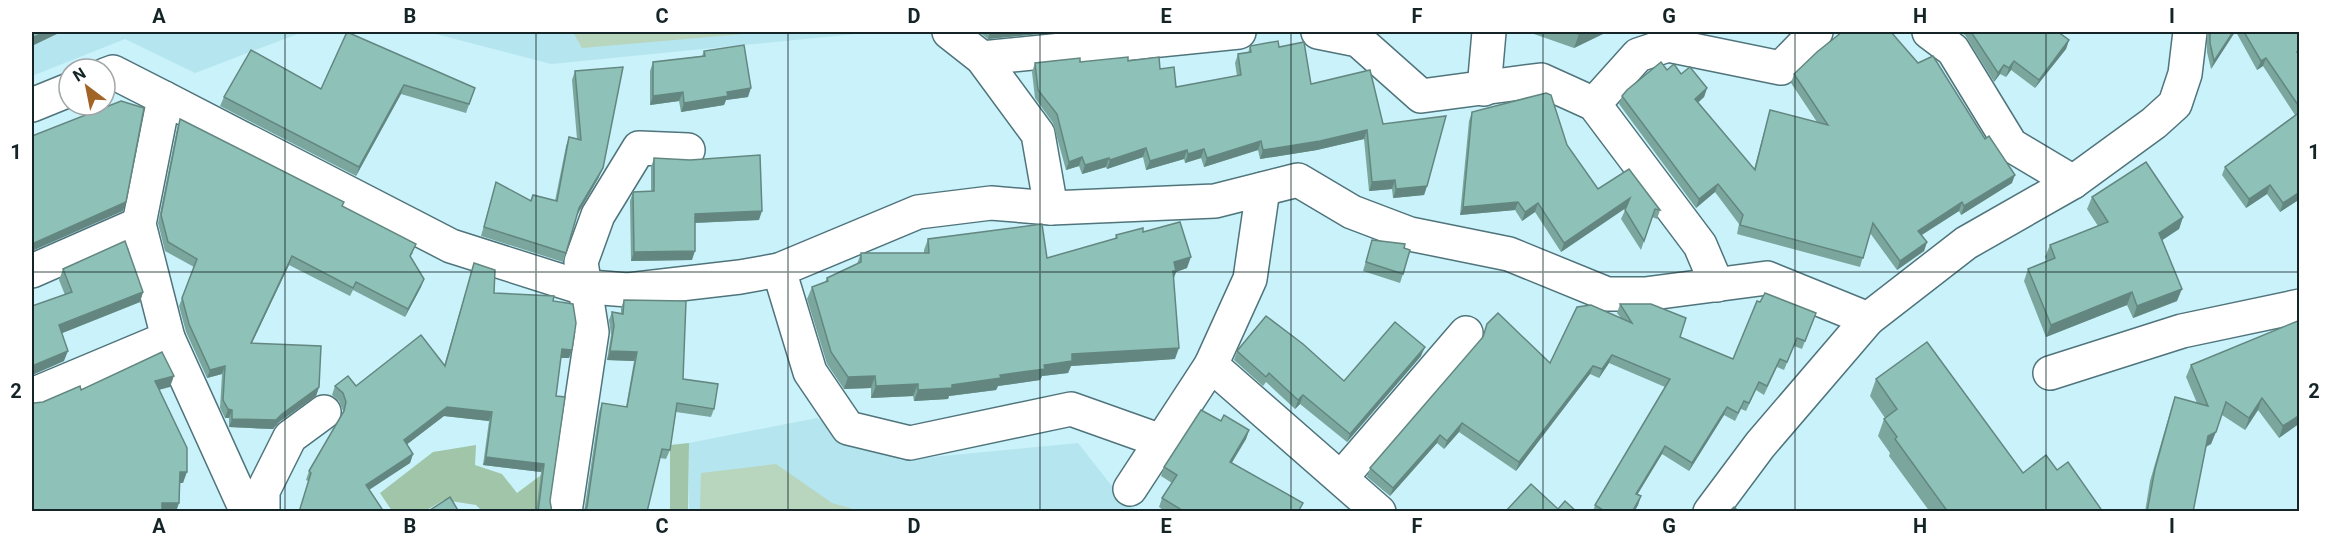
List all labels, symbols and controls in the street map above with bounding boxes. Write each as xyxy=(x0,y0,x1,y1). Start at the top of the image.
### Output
text: A xyxy=(152,4,166,28)
text: B xyxy=(404,4,416,28)
text: C xyxy=(655,4,669,28)
text: D xyxy=(908,4,921,28)
text: E xyxy=(1160,4,1172,28)
text: F xyxy=(1412,4,1423,28)
text: G xyxy=(1662,4,1676,28)
text: H xyxy=(1913,4,1927,28)
text: I xyxy=(2169,4,2175,28)
north arrow xyxy=(57,57,117,117)
text: N xyxy=(69,64,89,86)
text: 1 xyxy=(10,140,22,164)
text: 1 xyxy=(2308,140,2320,164)
text: 2 xyxy=(10,379,22,403)
text: 2 xyxy=(2308,379,2320,403)
text: A xyxy=(152,514,166,538)
text: B xyxy=(404,514,416,538)
text: C xyxy=(655,514,669,538)
text: D xyxy=(908,514,921,538)
text: E xyxy=(1160,514,1172,538)
text: F xyxy=(1412,514,1423,538)
text: G xyxy=(1662,514,1676,538)
text: H xyxy=(1913,514,1927,538)
text: I xyxy=(2169,514,2175,538)

